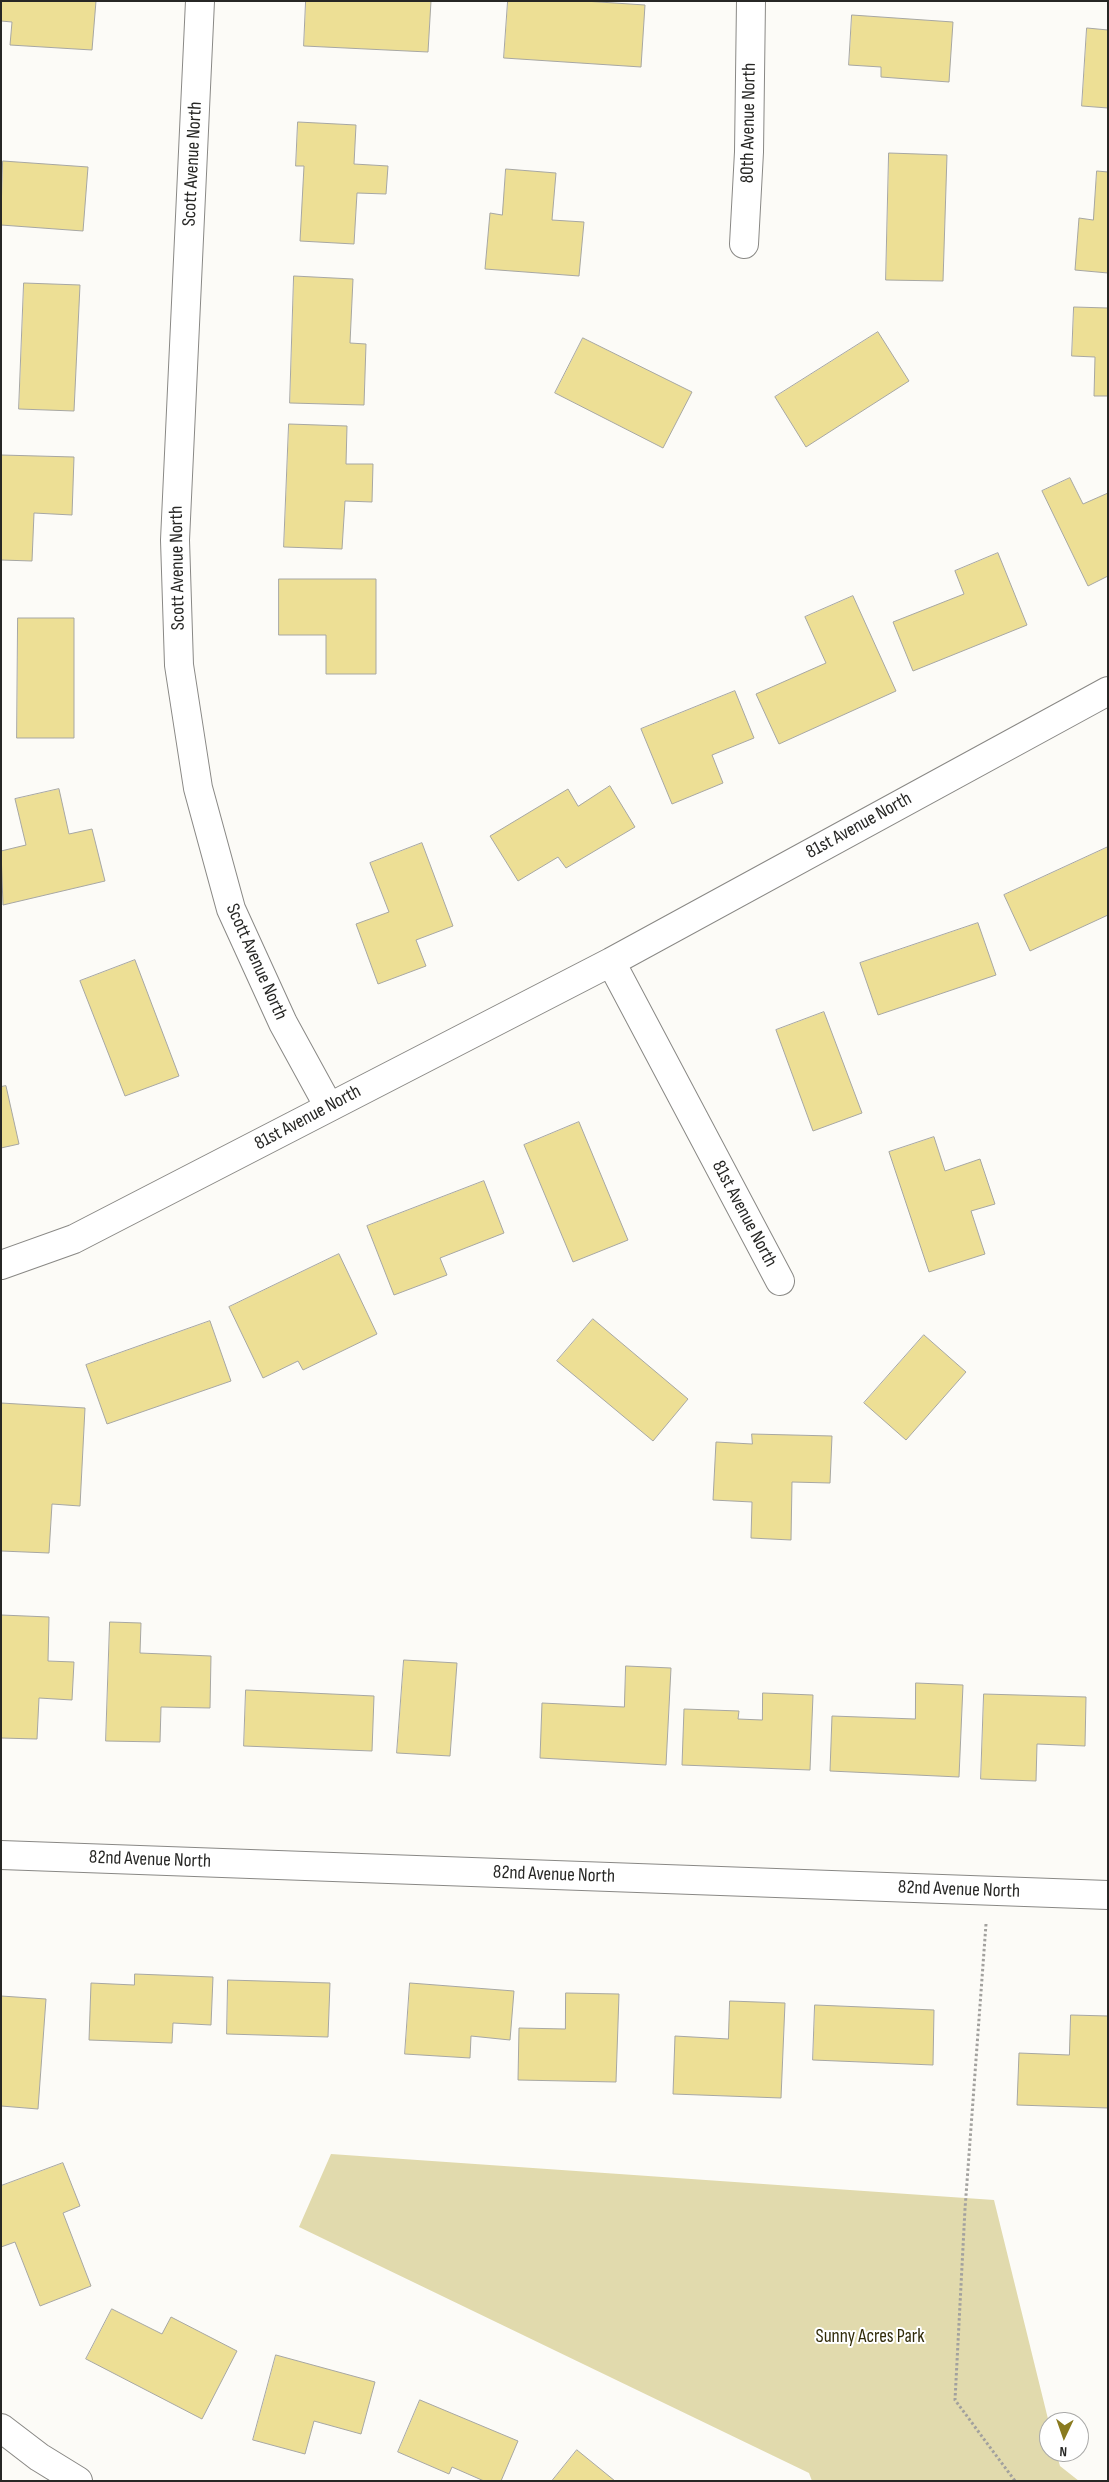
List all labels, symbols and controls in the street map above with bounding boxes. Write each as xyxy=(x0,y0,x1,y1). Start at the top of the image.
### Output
street label: 80th Avenue North xyxy=(737,63,761,183)
street label: Scott Avenue North xyxy=(178,101,208,227)
street label: Scott Avenue North xyxy=(166,505,190,631)
street label: 81st Avenue North xyxy=(802,788,916,864)
street label: Scott Avenue North xyxy=(220,900,292,1024)
street label: 81st Avenue North xyxy=(251,1080,365,1156)
street label: 81st Avenue North xyxy=(706,1157,782,1271)
street label: 82nd Avenue North xyxy=(89,1846,211,1874)
street label: 82nd Avenue North xyxy=(493,1861,615,1889)
street label: 82nd Avenue North xyxy=(898,1876,1020,1904)
park label: Sunny Acres Park xyxy=(816,2326,924,2348)
north arrow xyxy=(1039,2412,1089,2462)
text: N xyxy=(1059,2443,1067,2460)

